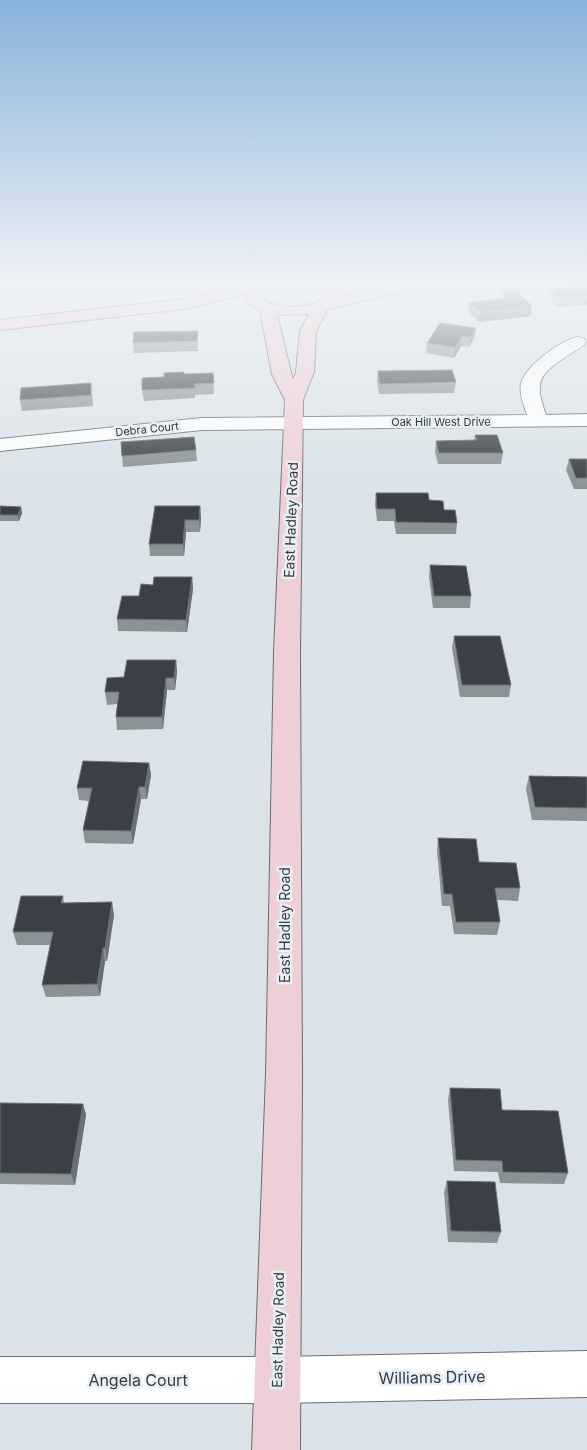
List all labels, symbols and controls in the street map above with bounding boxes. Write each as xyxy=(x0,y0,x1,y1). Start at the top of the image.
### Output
street label: Oak Hill West Drive xyxy=(391,415,491,429)
street label: Debra Court xyxy=(115,419,180,439)
street label: East Hadley Road xyxy=(280,462,301,578)
street label: East Hadley Road xyxy=(276,867,293,983)
street label: East Hadley Road xyxy=(268,1272,287,1388)
street label: Williams Drive xyxy=(378,1366,486,1388)
street label: Angela Court xyxy=(88,1370,188,1390)

